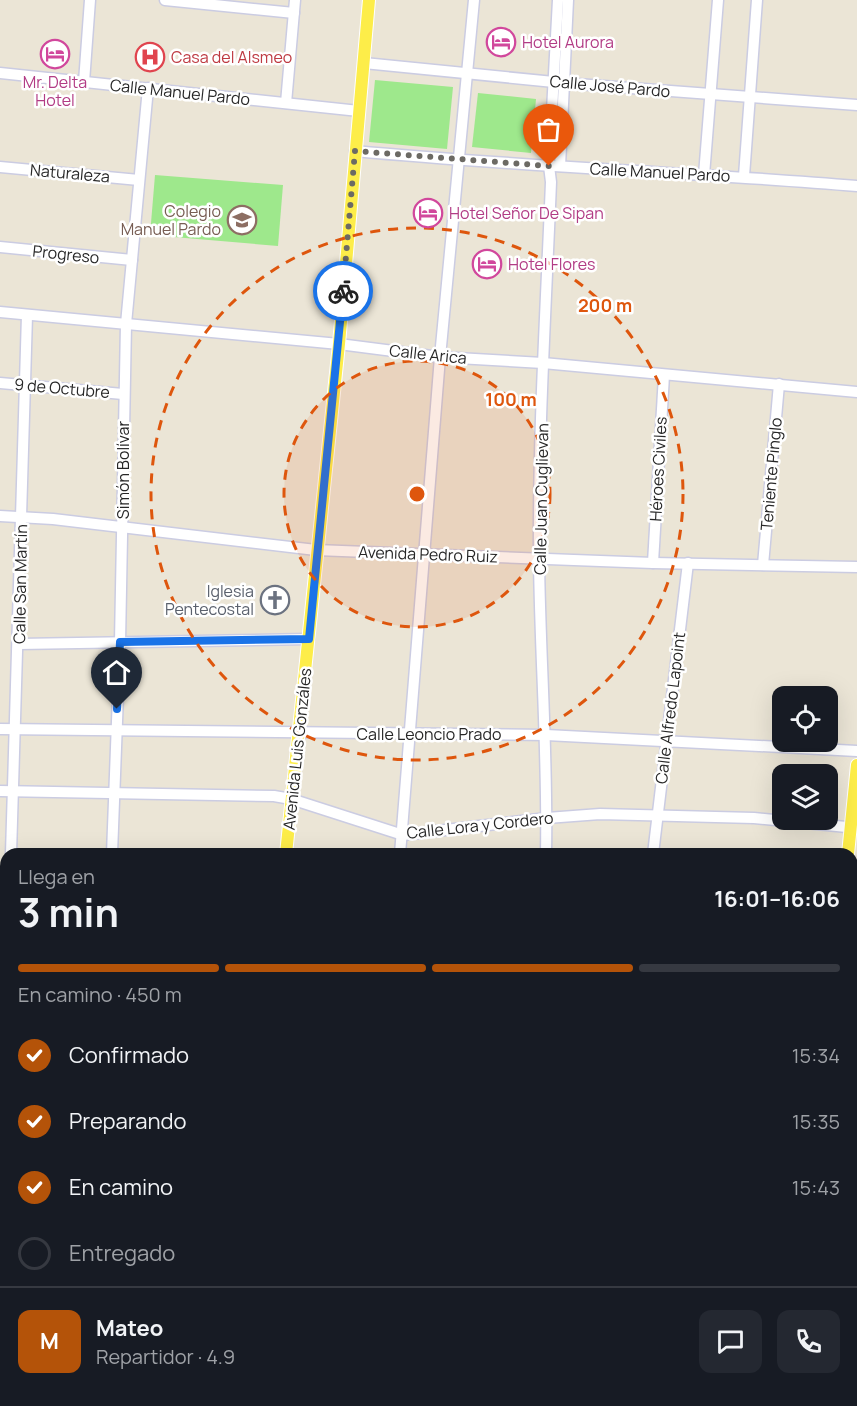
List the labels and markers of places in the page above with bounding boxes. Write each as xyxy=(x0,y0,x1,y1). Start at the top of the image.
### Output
hotel icon: Hotel Aurora xyxy=(485,26,517,58)
place label: Hotel Aurora xyxy=(522,31,614,53)
hotel icon: Mr. Delta Hotel xyxy=(39,38,71,70)
hospital icon: Casa del Alsmeo xyxy=(134,41,166,73)
place label: Casa del Alsmeo xyxy=(171,46,292,68)
place label: Mr. Delta Hotel xyxy=(23,71,87,111)
pin xyxy=(523,104,574,166)
hotel icon: Hotel Señor De Sipan xyxy=(412,197,444,229)
place label: Colegio Manuel Pardo xyxy=(121,200,221,240)
place label: Hotel Señor De Sipan xyxy=(449,202,604,224)
school or university icon: Colegio Manuel Pardo xyxy=(226,204,258,236)
hotel icon: Hotel Flores xyxy=(471,248,503,280)
place label: Hotel Flores xyxy=(508,253,595,275)
centre of rings xyxy=(407,484,427,504)
place label: Iglesia Pentecostal xyxy=(165,580,254,620)
church icon: Iglesia Pentecostal xyxy=(259,584,291,616)
pin xyxy=(91,647,142,709)

